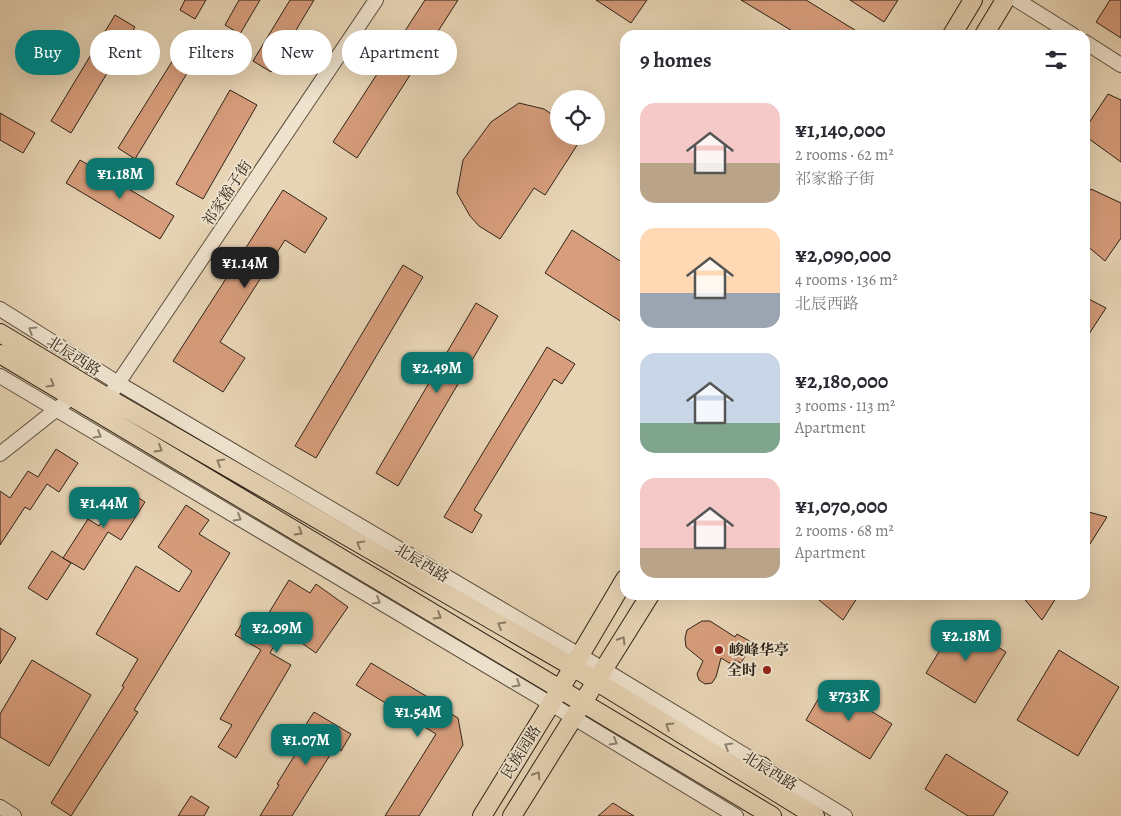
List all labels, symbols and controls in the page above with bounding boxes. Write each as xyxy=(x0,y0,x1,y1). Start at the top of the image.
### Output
chip: Buy xyxy=(15,30,80,75)
chip: Rent xyxy=(90,30,160,75)
chip: Filters xyxy=(170,30,252,75)
chip: New xyxy=(262,30,332,75)
chip: Apartment xyxy=(342,30,457,75)
text: 9 homes xyxy=(640,46,711,74)
icon: filters xyxy=(1042,46,1070,74)
map controls xyxy=(550,90,605,145)
button: locate xyxy=(550,90,605,145)
text: ¥1,140,000 xyxy=(795,116,886,144)
icon: home xyxy=(680,123,740,183)
text: 2 rooms · 62 m² xyxy=(795,144,894,166)
street label: 祁家豁子街 xyxy=(198,156,256,230)
pin: ¥1.18M xyxy=(79,158,161,200)
text: ¥1.18M xyxy=(97,163,143,185)
text: 祁家豁子街 xyxy=(795,168,875,190)
text: ¥2,090,000 xyxy=(795,241,891,269)
pin: ¥1.14M xyxy=(204,246,286,289)
icon: home xyxy=(680,248,740,308)
text: ¥1.14M xyxy=(222,252,268,274)
text: 4 rooms · 136 m² xyxy=(795,269,898,291)
text: 北辰西路 xyxy=(795,293,859,315)
one-way arrow xyxy=(29,326,38,336)
street label: 北辰西路 xyxy=(43,332,105,380)
pin: ¥2.49M xyxy=(396,352,478,394)
text: ¥2.49M xyxy=(412,357,462,379)
text: ¥2,180,000 xyxy=(795,367,888,395)
icon: home xyxy=(680,373,740,433)
one-way arrow xyxy=(46,378,55,388)
text: 3 rooms · 113 m² xyxy=(795,395,895,417)
text: Apartment xyxy=(795,417,866,439)
one-way arrow xyxy=(92,428,101,438)
one-way arrow xyxy=(154,443,163,453)
one-way arrow xyxy=(216,459,225,469)
pin: ¥1.44M xyxy=(63,486,145,529)
text: ¥1.44M xyxy=(80,492,128,514)
text: ¥1,070,000 xyxy=(795,492,888,520)
icon: home xyxy=(680,498,740,558)
one-way arrow xyxy=(232,511,241,521)
text: 2 rooms · 68 m² xyxy=(795,520,894,542)
one-way arrow xyxy=(293,526,302,536)
street label: 北辰西路 xyxy=(391,539,453,587)
one-way arrow xyxy=(357,540,366,550)
text: Apartment xyxy=(795,542,866,564)
one-way arrow xyxy=(372,594,381,604)
one-way arrow xyxy=(433,609,442,619)
pin: ¥2.09M xyxy=(236,612,318,654)
text: ¥2.09M xyxy=(252,617,302,639)
pin: ¥2.18M xyxy=(925,620,1007,662)
one-way arrow xyxy=(497,622,506,632)
text: ¥2.18M xyxy=(942,625,990,647)
one-way arrow xyxy=(615,636,625,645)
place label: 峻峰华亭 xyxy=(729,640,789,660)
marker: 峻峰华亭 xyxy=(713,644,725,656)
place label: 全时 xyxy=(727,660,757,680)
marker: 全时 xyxy=(761,664,773,676)
one-way arrow xyxy=(511,677,520,687)
pin: ¥733K xyxy=(814,680,884,722)
text: ¥733K xyxy=(829,685,869,707)
pin: ¥1.54M xyxy=(377,696,459,738)
text: ¥1.54M xyxy=(394,701,442,723)
street label: 民族园路 xyxy=(497,721,545,783)
one-way arrow xyxy=(665,723,674,733)
pin: ¥1.07M xyxy=(265,724,347,766)
text: ¥1.07M xyxy=(282,729,330,751)
one-way arrow xyxy=(609,736,618,746)
one-way arrow xyxy=(725,742,734,752)
street label: 北辰西路 xyxy=(739,747,801,795)
one-way arrow xyxy=(531,771,541,780)

